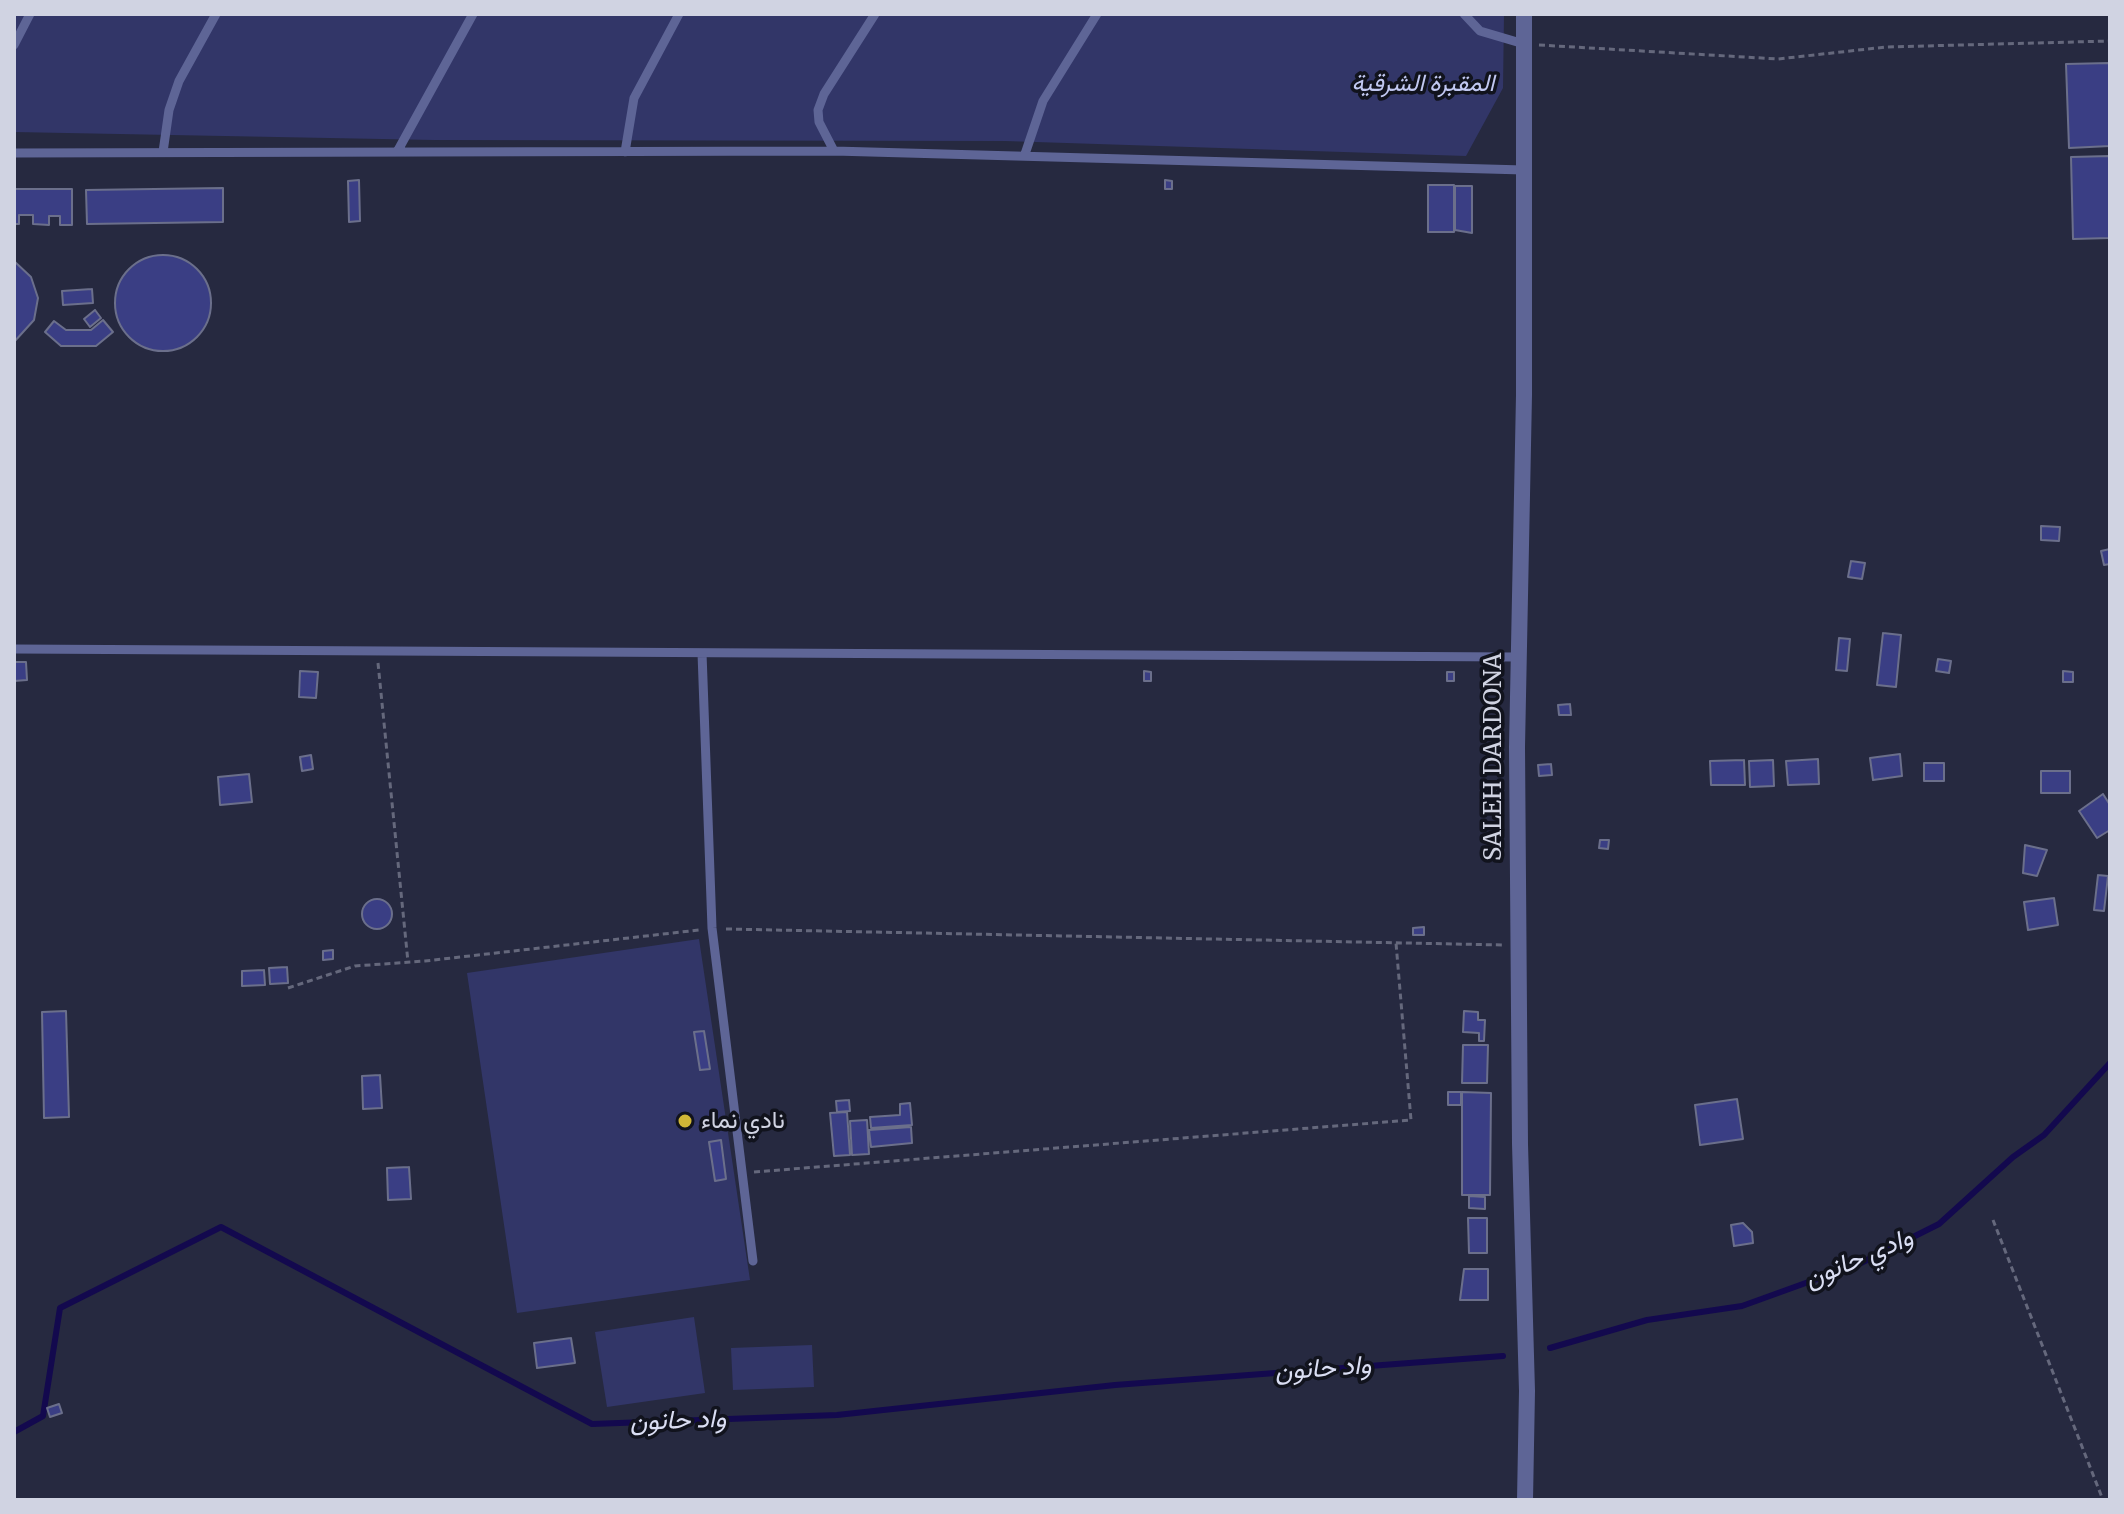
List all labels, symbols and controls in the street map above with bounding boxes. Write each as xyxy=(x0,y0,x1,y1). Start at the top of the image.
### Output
park label: المقبرة الشرقية xyxy=(1352,70,1494,98)
street label: SALEH DARDONA xyxy=(1480,653,1508,861)
place label: نادي نماء xyxy=(701,1107,785,1135)
marker: نادي نماء xyxy=(676,1112,694,1130)
water label: وادي حانون xyxy=(1800,1222,1918,1296)
water label: واد حانون xyxy=(1274,1350,1372,1388)
water label: واد حانون xyxy=(629,1404,727,1438)

